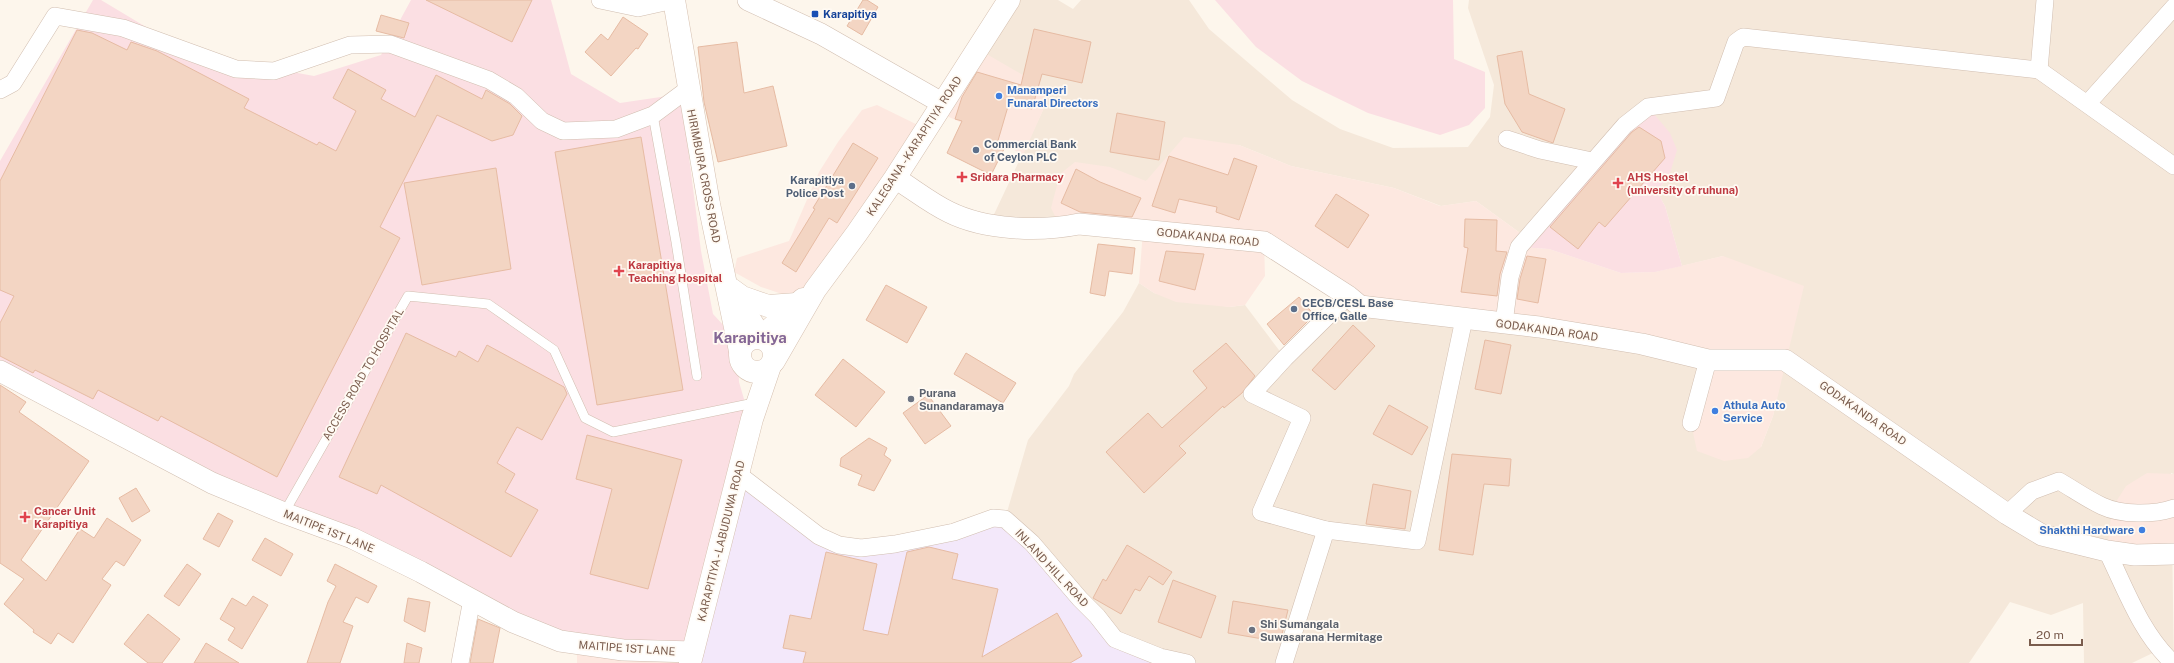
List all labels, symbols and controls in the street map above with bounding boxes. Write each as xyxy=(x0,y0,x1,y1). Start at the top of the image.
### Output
place label: Karapitiya xyxy=(823,8,877,20)
marker: Karapitiya xyxy=(810,9,820,19)
street label: KALEGANA - KARAPITIYA ROAD xyxy=(864,73,964,218)
place label: Manamperi Funaral Directors xyxy=(1007,84,1099,109)
marker: Manamperi Funaral Directors xyxy=(994,91,1004,101)
street label: HIRIMBURA CROSS ROAD xyxy=(685,108,723,244)
place label: Commercial Bank of Ceylon PLC xyxy=(984,138,1077,163)
marker: Commercial Bank of Ceylon PLC xyxy=(971,145,981,155)
place label: Sridara Pharmacy xyxy=(970,171,1064,183)
place label: AHS Hostel (university of ruhuna) xyxy=(1627,171,1739,196)
marker: Sridara Pharmacy xyxy=(957,172,967,182)
place label: Karapitiya Police Post xyxy=(786,174,844,199)
marker: AHS Hostel (university of ruhuna) xyxy=(1612,177,1624,189)
marker: Karapitiya Police Post xyxy=(847,181,857,191)
street label: GODAKANDA ROAD xyxy=(1156,226,1260,248)
place label: Karapitiya Teaching Hospital xyxy=(628,259,723,284)
marker: Karapitiya Teaching Hospital xyxy=(613,265,625,277)
place label: CECB/CESL Base Office, Galle xyxy=(1302,297,1394,322)
marker: CECB/CESL Base Office, Galle xyxy=(1289,304,1299,314)
street label: ACCESS ROAD TO HOSPITAL xyxy=(320,306,406,442)
street label: GODAKANDA ROAD xyxy=(1495,317,1599,343)
district label: Karapitiya xyxy=(713,329,787,346)
street label: GODAKANDA ROAD xyxy=(1817,378,1909,448)
place label: Purana Sunandaramaya xyxy=(919,387,1004,412)
marker: Purana Sunandaramaya xyxy=(906,394,916,404)
place label: Athula Auto Service xyxy=(1723,399,1786,424)
marker: Athula Auto Service xyxy=(1710,406,1720,416)
street label: KARAPITIYA - LABUDUWA ROAD xyxy=(695,459,747,623)
place label: Cancer Unit Karapitiya xyxy=(34,505,96,530)
street label: MAITIPE 1ST LANE xyxy=(282,507,376,555)
marker: Cancer Unit Karapitiya xyxy=(19,511,31,523)
place label: Shakthi Hardware xyxy=(2039,524,2134,536)
marker: Shakthi Hardware xyxy=(2137,525,2147,535)
street label: INLAND HILL ROAD xyxy=(1013,527,1091,610)
place label: Shi Sumangala Suwasarana Hermitage xyxy=(1260,618,1383,643)
scale bar xyxy=(2030,621,2082,647)
marker: Shi Sumangala Suwasarana Hermitage xyxy=(1247,625,1257,635)
text: 20 m xyxy=(2036,628,2064,642)
street label: MAITIPE 1ST LANE xyxy=(578,639,676,657)

